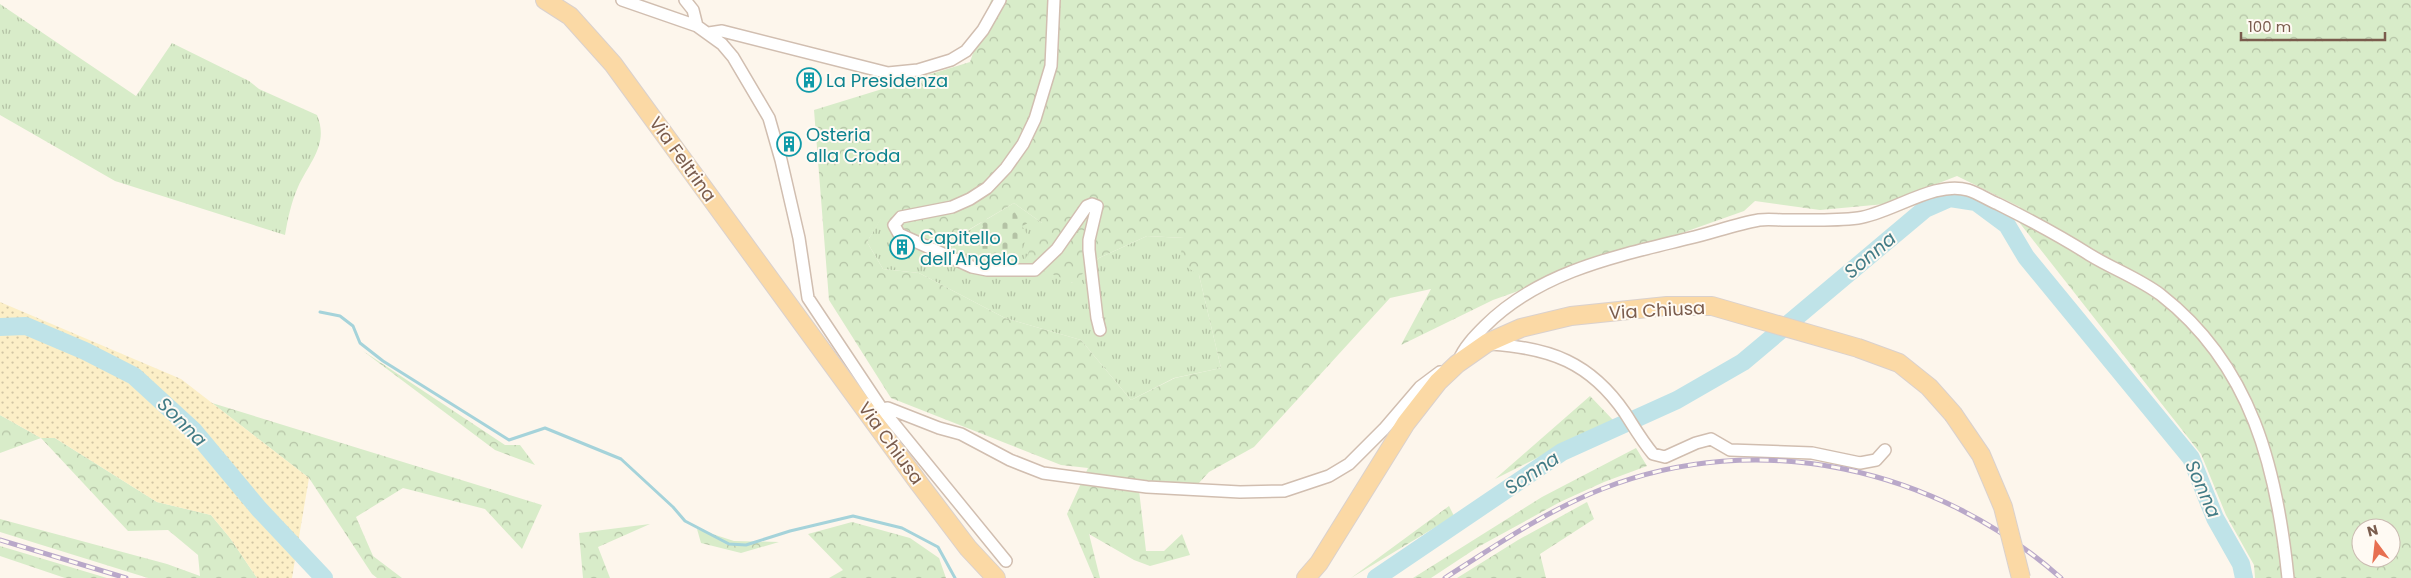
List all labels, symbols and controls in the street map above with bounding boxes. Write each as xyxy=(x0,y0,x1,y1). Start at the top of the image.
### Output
scale bar xyxy=(2241,10,2385,42)
text: 100 m xyxy=(2248,16,2291,37)
building icon: La Presidenza xyxy=(796,67,822,93)
place label: La Presidenza xyxy=(826,68,948,93)
street label: Via Feltrina xyxy=(644,111,722,207)
place label: Osteria alla Croda xyxy=(806,122,900,168)
building icon: Osteria alla Croda xyxy=(776,131,802,157)
place label: Capitello dell'Angelo xyxy=(920,225,1018,271)
water label: Sonna xyxy=(1838,225,1902,285)
building icon: Capitello dell'Angelo xyxy=(889,234,915,260)
street label: Via Chiusa xyxy=(1608,295,1706,325)
water label: Sonna xyxy=(151,391,213,453)
street label: Via Chiusa xyxy=(853,397,929,489)
water label: Sonna xyxy=(1499,445,1565,501)
water label: Sonna xyxy=(2178,456,2228,522)
north arrow xyxy=(2351,518,2401,568)
text: N xyxy=(2365,519,2380,541)

